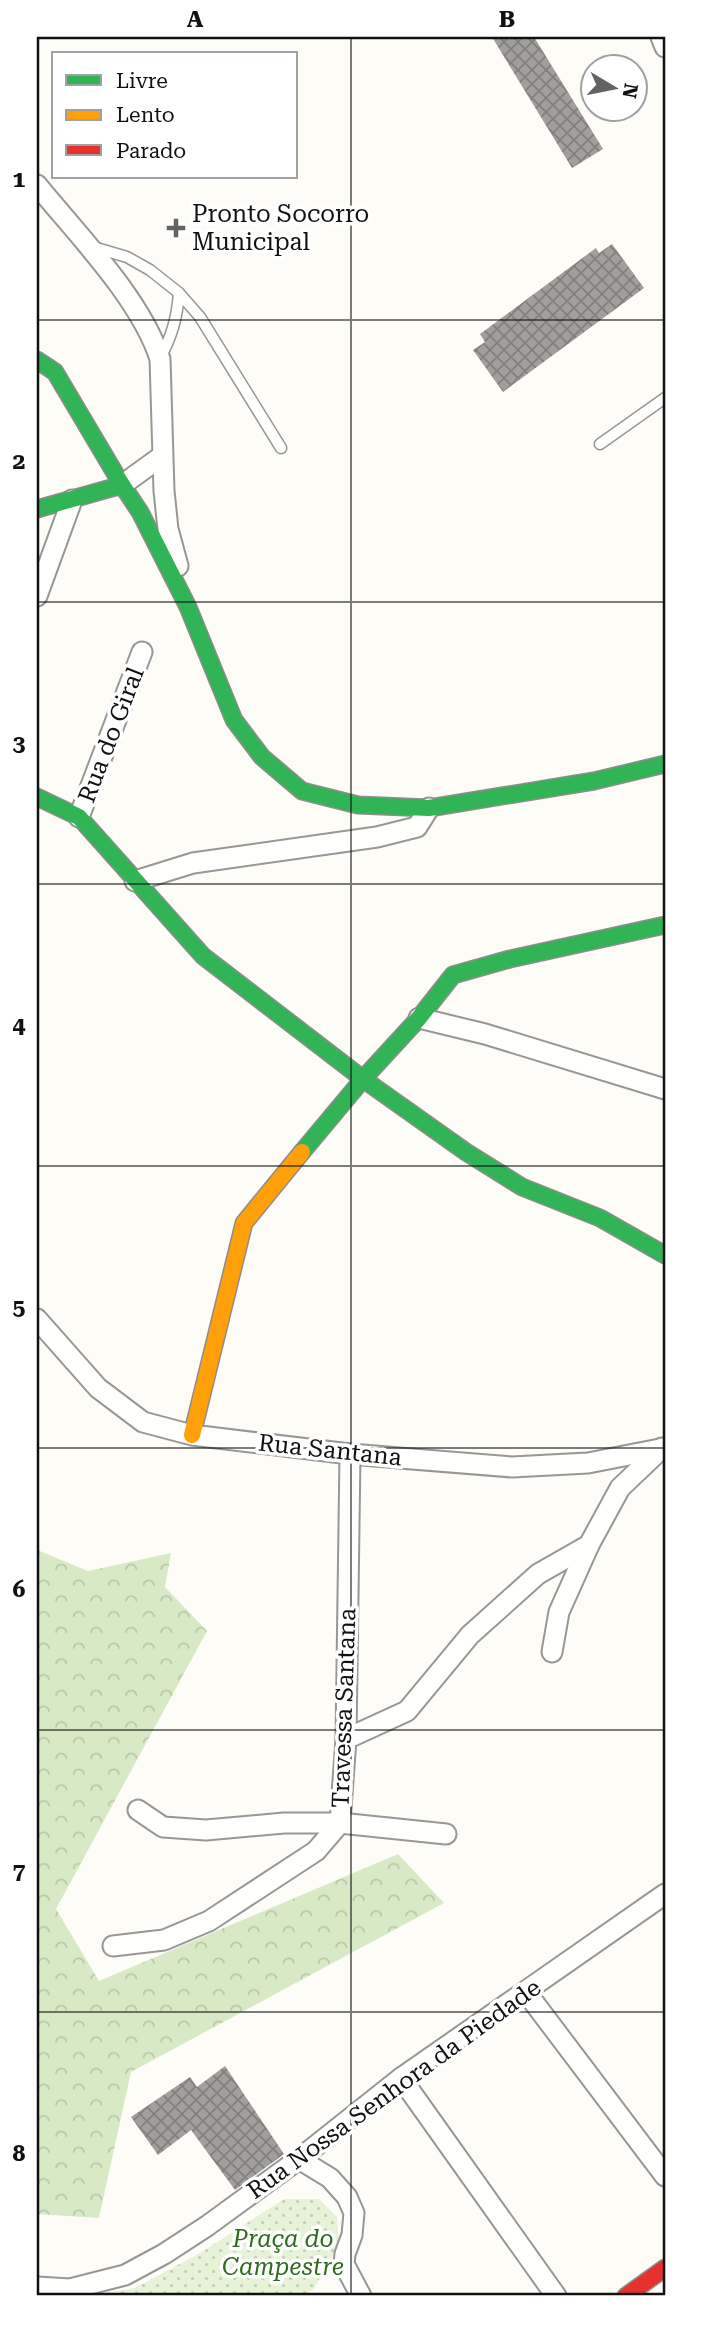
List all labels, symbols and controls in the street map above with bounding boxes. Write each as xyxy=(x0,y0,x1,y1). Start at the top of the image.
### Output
text: A xyxy=(187,6,204,33)
text: B xyxy=(499,6,515,33)
legend xyxy=(52,52,298,178)
north arrow xyxy=(580,52,650,122)
text: Livre xyxy=(116,69,168,93)
text: N xyxy=(618,82,643,100)
text: Lento xyxy=(116,103,175,127)
text: Parado xyxy=(116,139,186,163)
text: 1 xyxy=(13,166,26,193)
place label: Pronto Socorro Municipal xyxy=(192,200,369,256)
marker: Pronto Socorro Municipal xyxy=(166,218,186,238)
text: 2 xyxy=(13,448,25,475)
street label: Rua do Giral xyxy=(72,663,150,807)
text: 3 xyxy=(13,730,26,757)
text: 4 xyxy=(13,1012,26,1039)
text: 5 xyxy=(13,1294,26,1321)
street label: Rua Santana xyxy=(257,1429,403,1471)
text: 6 xyxy=(13,1576,26,1603)
street label: Travessa Santana xyxy=(327,1608,361,1808)
text: 7 xyxy=(13,1858,26,1885)
street label: Rua Nossa Senhora da Piedade xyxy=(242,1973,546,2205)
text: 8 xyxy=(13,2140,26,2167)
park label: Praça do Campestre xyxy=(222,2225,344,2281)

